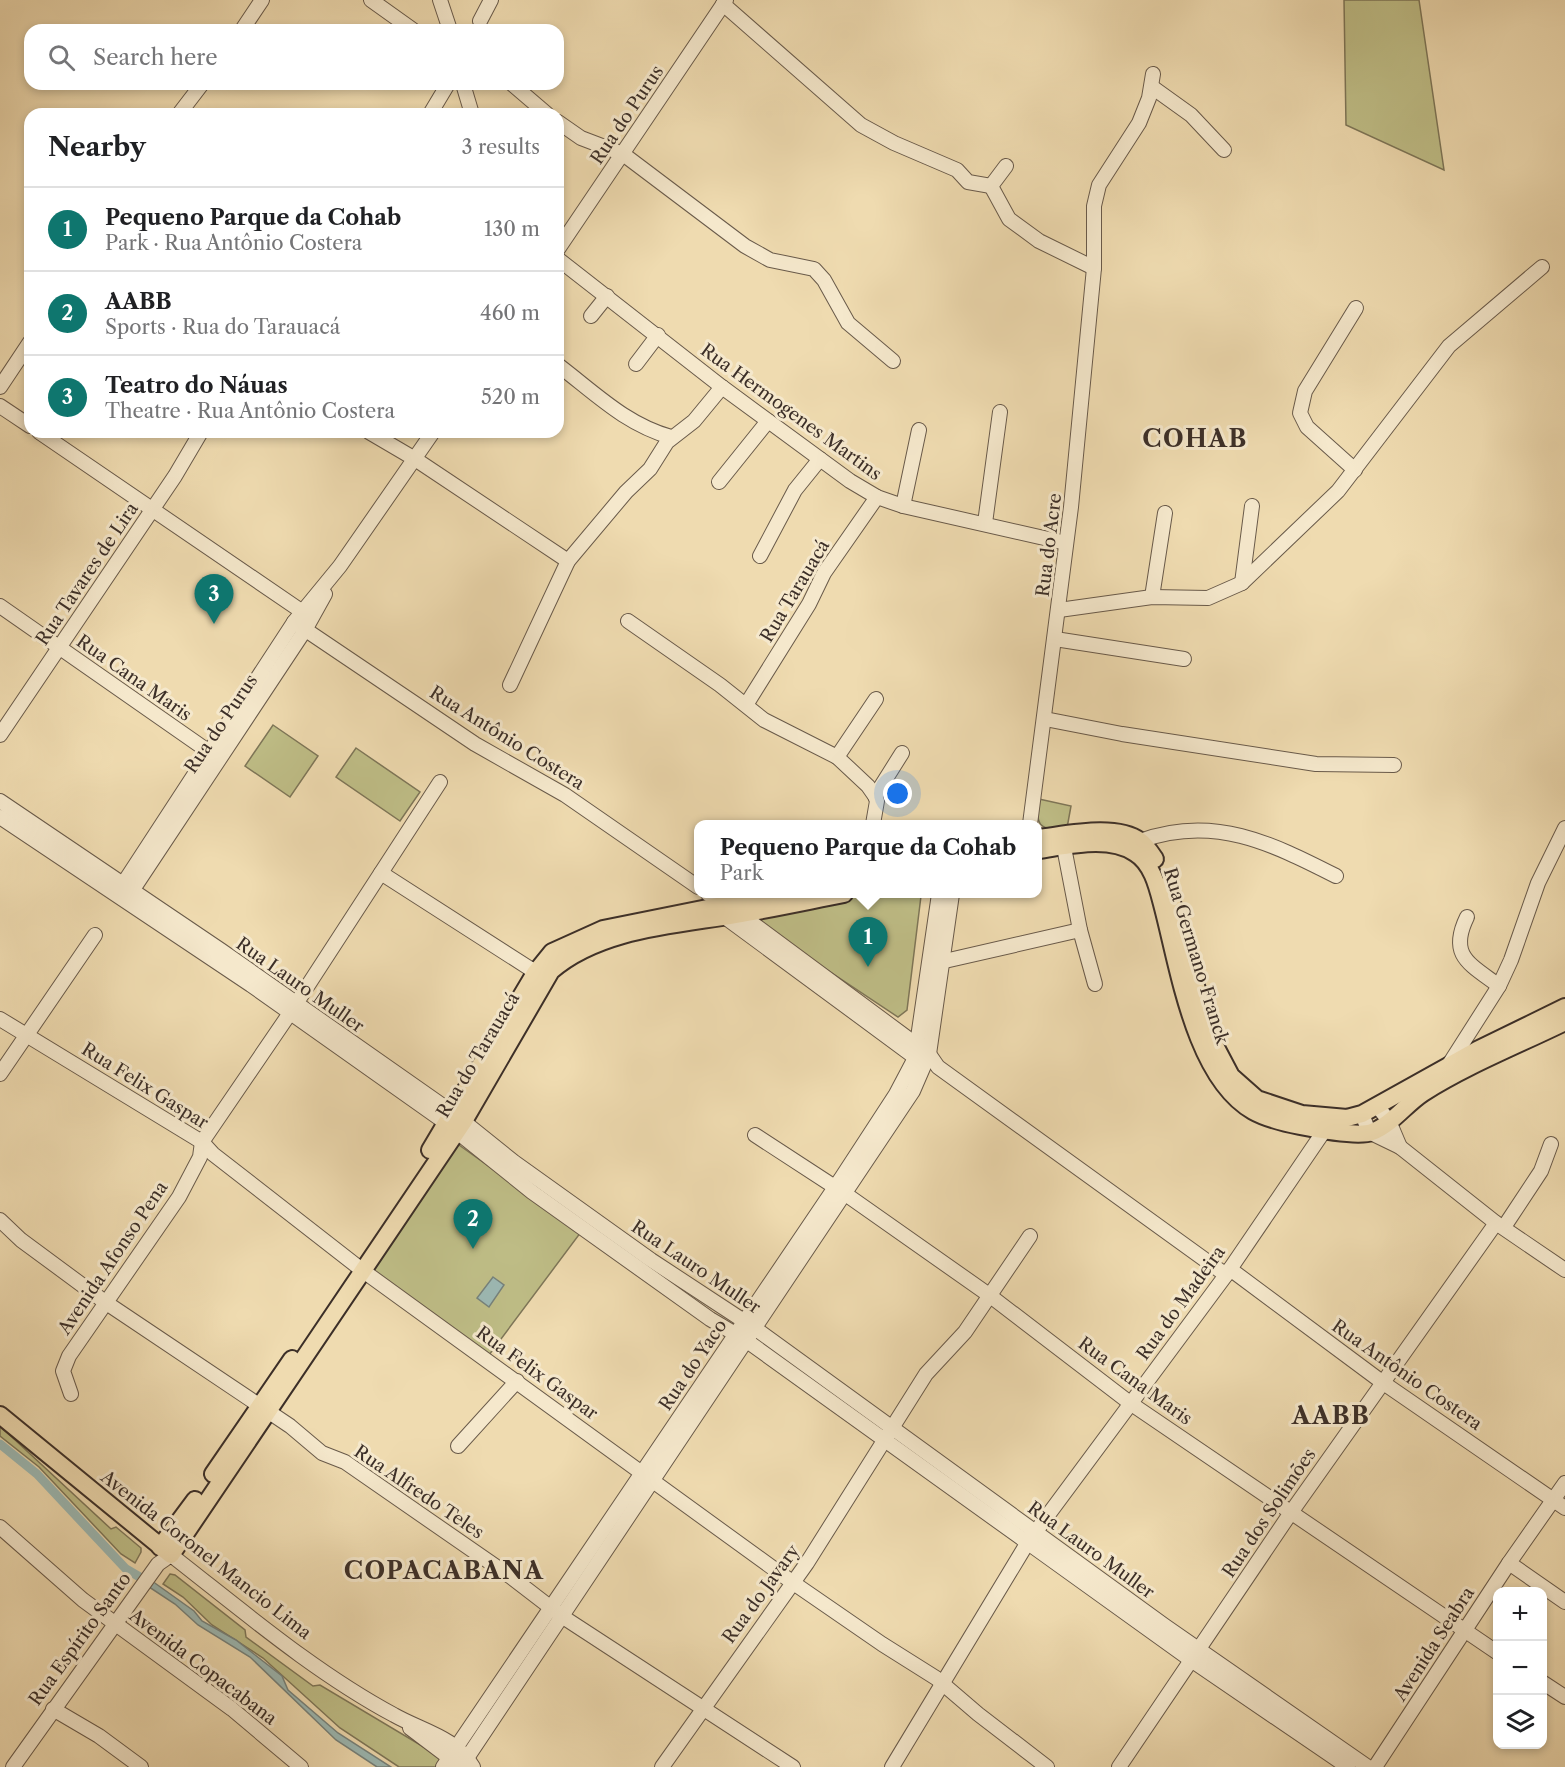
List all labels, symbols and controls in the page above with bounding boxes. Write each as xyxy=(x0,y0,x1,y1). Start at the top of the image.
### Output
search box xyxy=(24,24,564,90)
icon: search xyxy=(45,41,78,74)
text: Search here xyxy=(93,44,218,71)
street label: Rua do Purus xyxy=(586,61,668,169)
text: Nearby xyxy=(48,131,146,163)
text: 3 results xyxy=(462,135,540,159)
text: Pequeno Parque da Cohab xyxy=(105,204,401,231)
text: 1 xyxy=(63,217,72,241)
text: 130 m xyxy=(484,217,540,241)
text: Park · Rua Antônio Costera xyxy=(105,231,362,255)
text: AABB xyxy=(105,288,172,315)
text: 2 xyxy=(62,301,73,325)
text: 460 m xyxy=(480,301,540,325)
text: Sports · Rua do Tarauacá xyxy=(105,315,340,339)
street label: Rua Hermogenes Martins xyxy=(696,339,886,485)
text: Teatro do Náuas xyxy=(105,372,288,399)
text: 3 xyxy=(62,385,73,409)
text: 520 m xyxy=(481,385,540,409)
text: Theatre · Rua Antônio Costera xyxy=(105,399,395,423)
district label: COHAB xyxy=(1142,424,1248,453)
street label: Rua do Acre xyxy=(1032,492,1066,598)
street label: Rua Tavares de Lira xyxy=(31,498,143,650)
street label: Rua Tarauacá xyxy=(756,535,834,646)
pin: 3 xyxy=(194,574,234,624)
street label: Rua Cana Maris xyxy=(72,630,196,726)
street label: Rua do Purus xyxy=(180,670,262,778)
street label: Rua Antônio Costera xyxy=(426,681,589,795)
your location xyxy=(883,779,912,808)
popup xyxy=(694,820,1042,898)
text: Pequeno Parque da Cohab xyxy=(720,834,1016,861)
text: Park xyxy=(720,861,763,885)
street label: Rua Germano Franck xyxy=(1159,865,1234,1049)
pin: 1 xyxy=(848,918,888,967)
street label: Rua Lauro Muller xyxy=(232,933,369,1038)
street label: Rua do Tarauacá xyxy=(432,988,524,1122)
street label: Rua Felix Gaspar xyxy=(78,1038,213,1134)
street label: Avenida Afonso Pena xyxy=(53,1177,173,1340)
pin: 2 xyxy=(454,1200,492,1249)
street label: Rua Lauro Muller xyxy=(627,1216,765,1319)
street label: Rua do Madeira xyxy=(1132,1241,1230,1365)
street label: Rua do Yaco xyxy=(654,1315,732,1415)
street label: Rua Antônio Costera xyxy=(1328,1315,1487,1435)
street label: Rua Felix Gaspar xyxy=(472,1321,603,1425)
street label: Rua Cana Maris xyxy=(1074,1332,1196,1430)
district label: AABB xyxy=(1291,1401,1370,1430)
street label: Rua Alfredo Teles xyxy=(350,1441,488,1543)
street label: Rua dos Solimões xyxy=(1218,1444,1320,1582)
street label: Avenida Coronel Mancio Lima xyxy=(96,1465,316,1644)
street label: Rua Lauro Muller xyxy=(1023,1497,1159,1604)
street label: Rua do Javary xyxy=(718,1540,805,1648)
district label: COPACABANA xyxy=(344,1556,544,1585)
street label: Rua Espírito Santo xyxy=(24,1568,136,1710)
street label: Avenida Seabra xyxy=(1388,1582,1479,1706)
map controls xyxy=(1493,1587,1547,1749)
button: + xyxy=(1493,1587,1547,1641)
street label: Avenida Copacabana xyxy=(124,1604,281,1730)
button: − xyxy=(1493,1641,1547,1695)
button: layers xyxy=(1493,1695,1547,1749)

